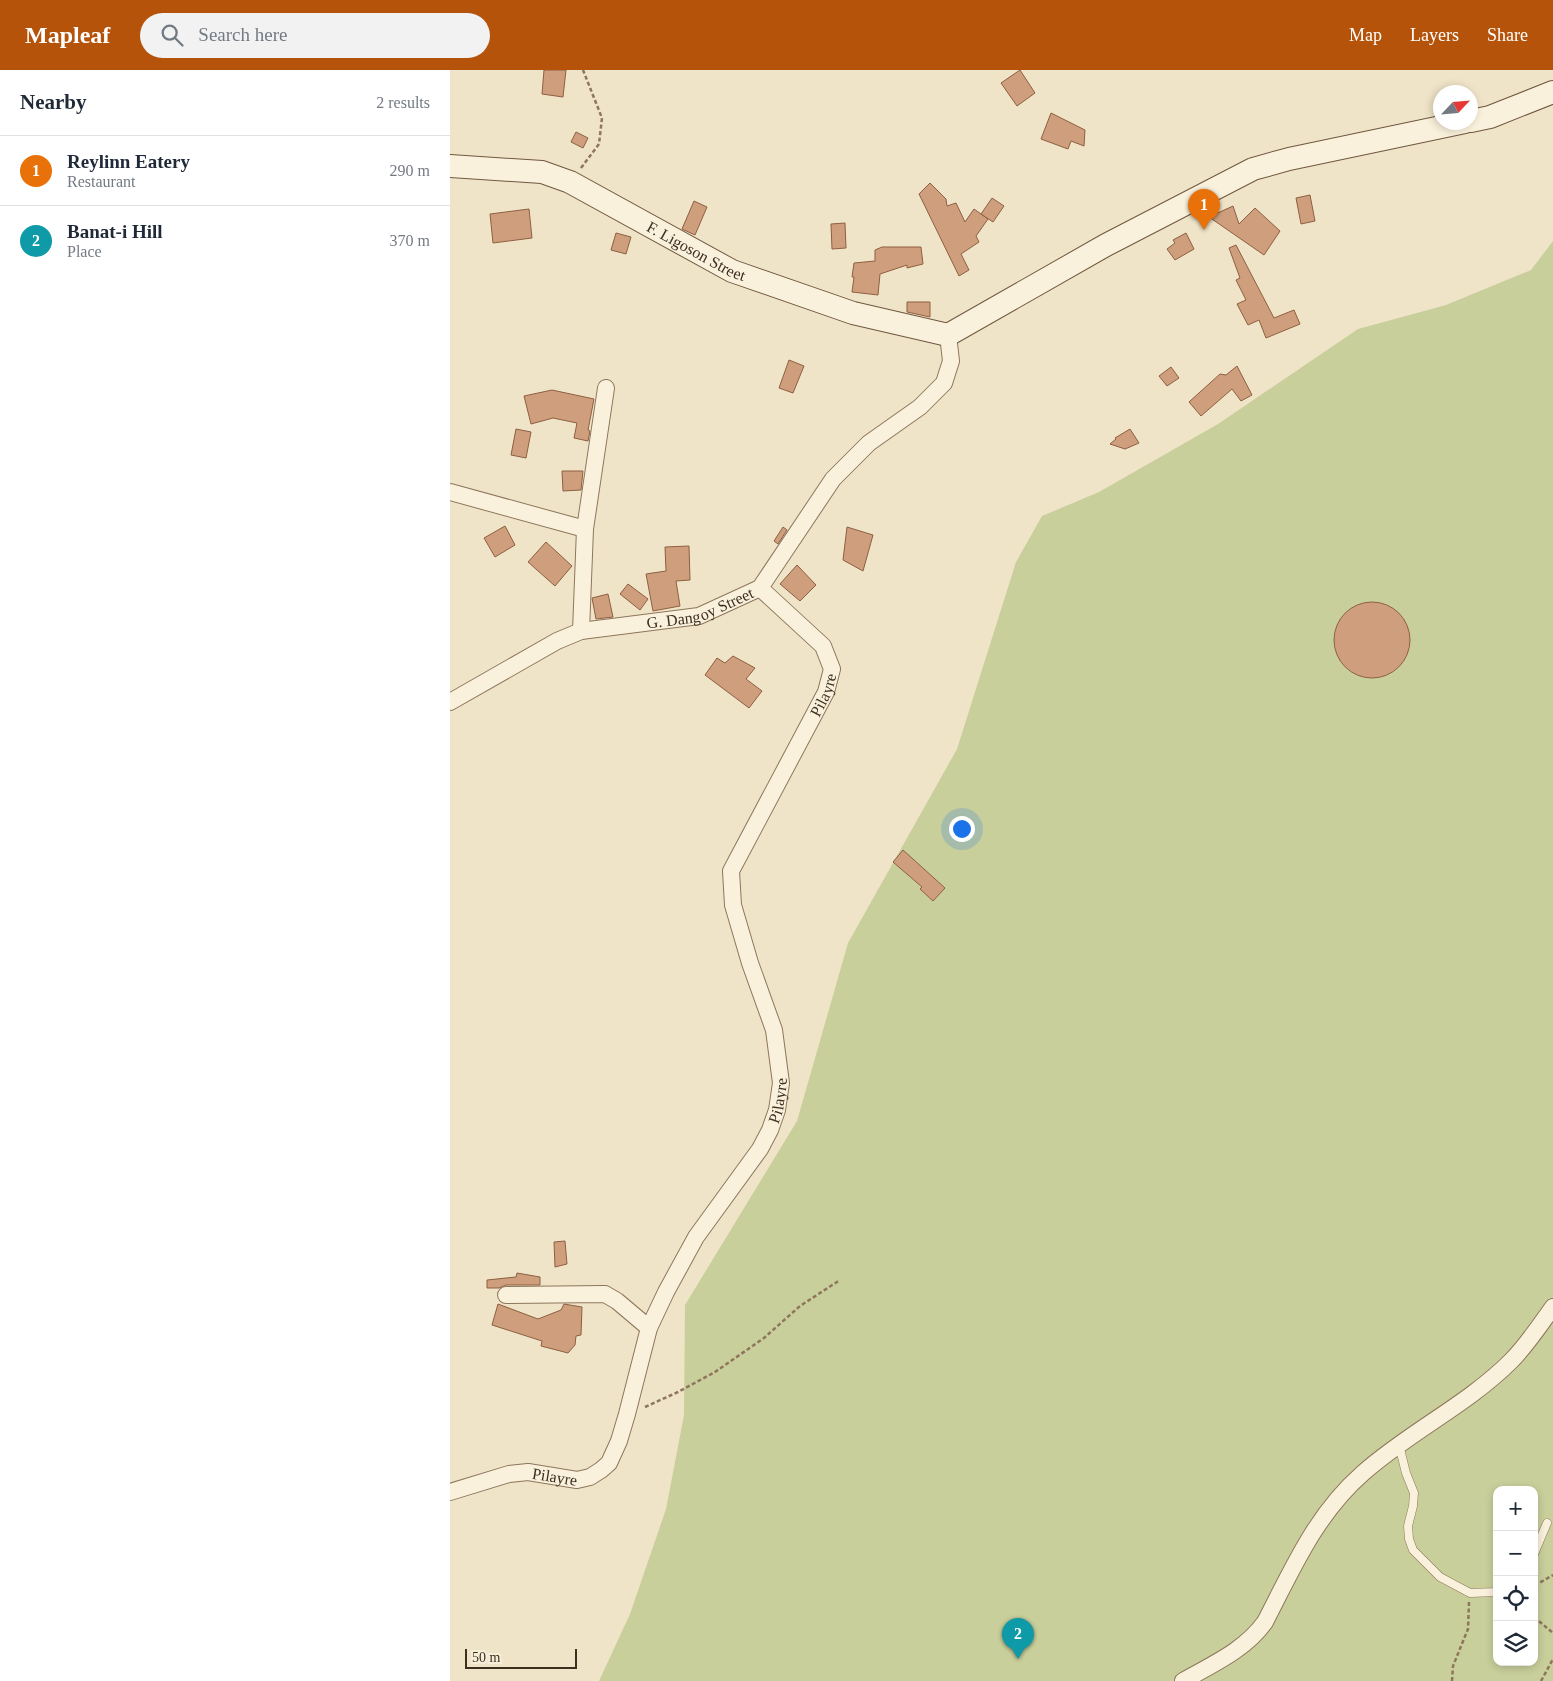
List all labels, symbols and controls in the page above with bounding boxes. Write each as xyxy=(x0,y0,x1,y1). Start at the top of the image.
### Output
search box xyxy=(140,13,490,58)
icon: search xyxy=(158,21,186,49)
text: Mapleaf xyxy=(25,22,110,48)
text: Search here xyxy=(198,24,287,45)
text: Map xyxy=(1349,25,1382,45)
text: Layers xyxy=(1410,25,1459,45)
text: Share xyxy=(1487,25,1528,45)
north arrow xyxy=(1433,85,1478,130)
text: Nearby xyxy=(20,90,87,114)
text: 2 results xyxy=(376,94,430,111)
text: Reylinn Eatery xyxy=(67,151,190,172)
text: 1 xyxy=(32,162,40,179)
text: 290 m xyxy=(390,162,430,179)
text: Restaurant xyxy=(67,173,135,190)
pin: 1 xyxy=(1188,189,1220,230)
street label: F. Ligoson Street xyxy=(644,218,748,284)
text: Banat-i Hill xyxy=(67,221,163,242)
text: 2 xyxy=(32,232,40,249)
text: 370 m xyxy=(390,232,430,249)
text: Place xyxy=(67,243,102,260)
street label: G. Dangoy Street xyxy=(646,584,757,632)
street label: Pilayre xyxy=(807,671,840,719)
your location xyxy=(949,816,975,842)
street label: Pilayre xyxy=(765,1077,790,1125)
street label: Pilayre xyxy=(531,1465,579,1489)
map controls xyxy=(1493,1486,1538,1666)
button: + xyxy=(1493,1486,1538,1531)
button: − xyxy=(1493,1531,1538,1576)
button: locate xyxy=(1493,1576,1538,1621)
pin: 2 xyxy=(1002,1618,1034,1659)
button: layers xyxy=(1493,1621,1538,1666)
scale bar xyxy=(465,1646,578,1669)
text: 50 m xyxy=(472,1650,500,1665)

